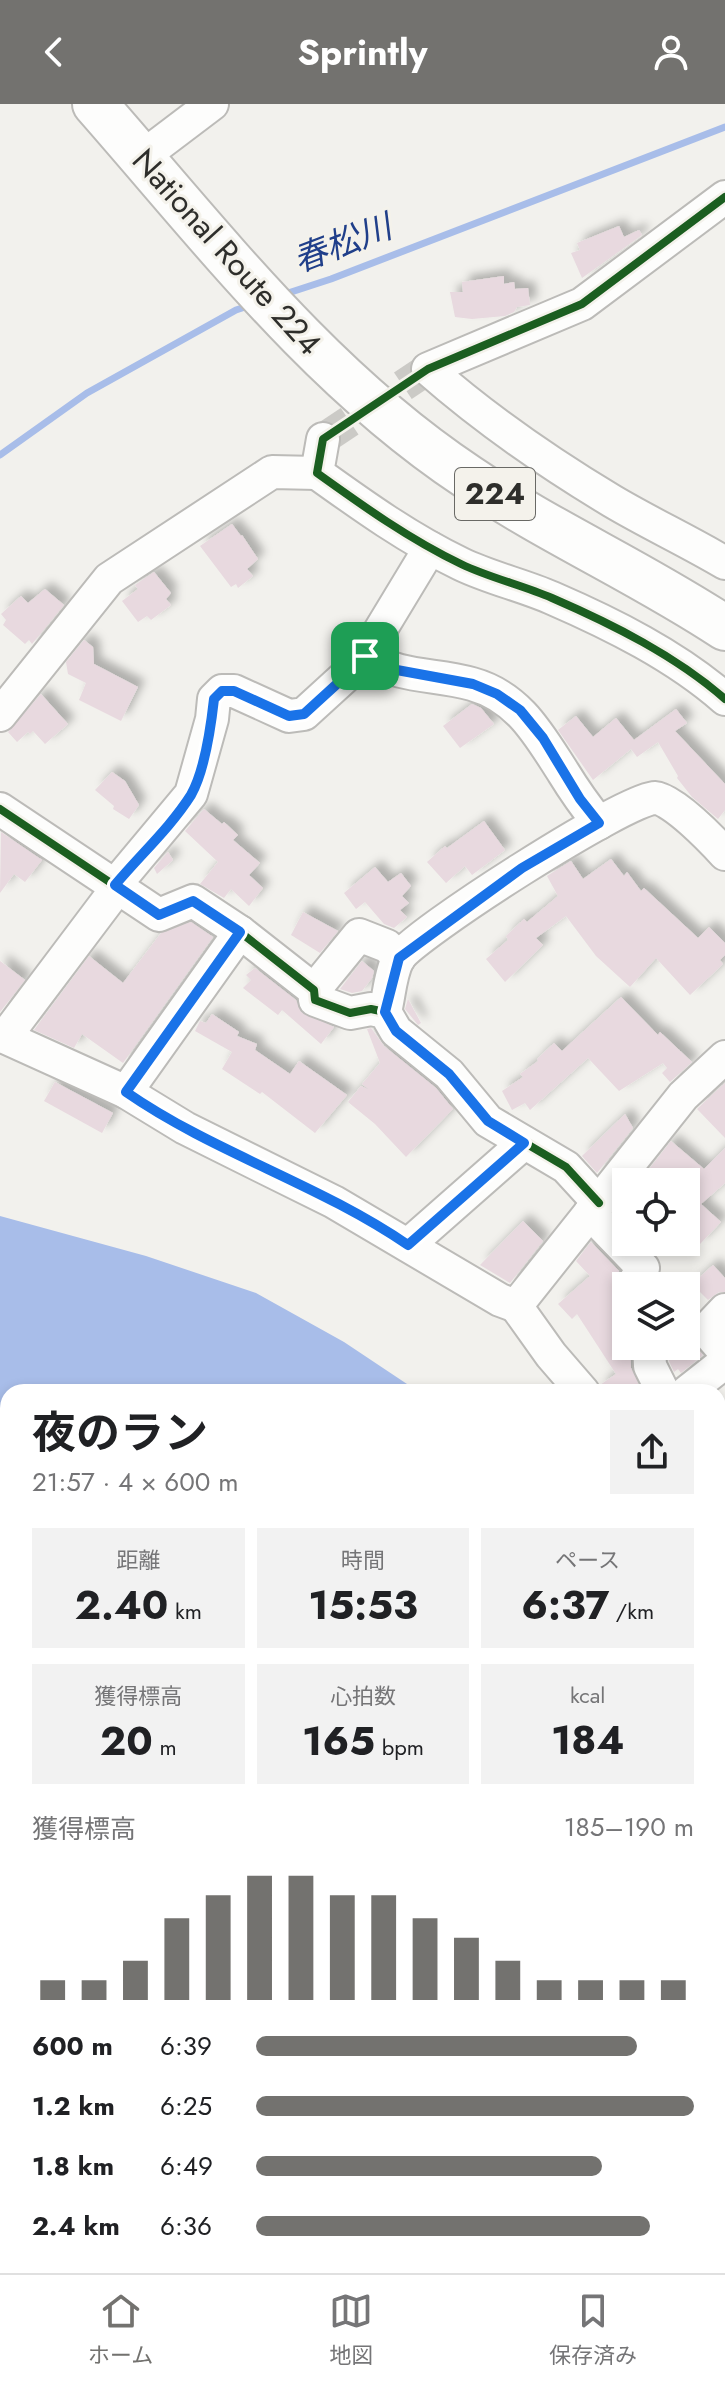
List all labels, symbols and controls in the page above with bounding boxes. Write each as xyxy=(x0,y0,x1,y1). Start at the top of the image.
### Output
text: Sprintly xyxy=(297,26,428,78)
icon: back xyxy=(32,30,76,74)
icon: person xyxy=(649,30,693,74)
street label: National Route 224 xyxy=(122,139,332,365)
water label: 春松川 xyxy=(286,201,401,285)
road number: 224 xyxy=(455,468,535,520)
pin xyxy=(331,622,399,690)
icon: arrive xyxy=(343,634,387,678)
map controls xyxy=(612,1168,700,1360)
button: locate xyxy=(612,1168,700,1256)
button: layers xyxy=(612,1272,700,1360)
text: 夜のラン xyxy=(32,1401,208,1465)
button: share xyxy=(610,1410,694,1494)
text: 21:57 · 4 × 600 m xyxy=(32,1463,239,1501)
text: 距離 xyxy=(116,1544,160,1576)
text: 時間 xyxy=(341,1544,385,1576)
text: ペース xyxy=(555,1544,620,1576)
text: 2.40 xyxy=(75,1576,168,1634)
text: 15:53 xyxy=(308,1576,418,1634)
text: 6:37 xyxy=(521,1576,609,1634)
text: km xyxy=(168,1595,202,1627)
text: /km xyxy=(609,1595,654,1627)
text: kcal xyxy=(570,1679,605,1711)
text: 獲得標高 xyxy=(94,1680,182,1712)
text: 心拍数 xyxy=(330,1680,396,1712)
text: 184 xyxy=(551,1711,624,1769)
text: 20 xyxy=(100,1712,153,1770)
text: 165 xyxy=(302,1712,375,1770)
text: m xyxy=(153,1731,177,1763)
text: bpm xyxy=(375,1731,424,1763)
text: 185–190 m xyxy=(564,1808,694,1846)
text: 獲得標高 xyxy=(32,1810,136,1848)
text: 600 m xyxy=(32,2027,113,2065)
text: 6:39 xyxy=(160,2027,212,2065)
text: 1.2 km xyxy=(32,2087,115,2125)
text: 6:25 xyxy=(160,2087,212,2125)
text: 1.8 km xyxy=(32,2147,114,2185)
text: 6:49 xyxy=(160,2147,213,2185)
text: 2.4 km xyxy=(32,2207,120,2245)
text: 6:36 xyxy=(160,2207,212,2245)
tab: ホーム xyxy=(88,2289,153,2371)
tab: 地図 xyxy=(329,2289,373,2371)
tab: 保存済み xyxy=(549,2289,637,2371)

